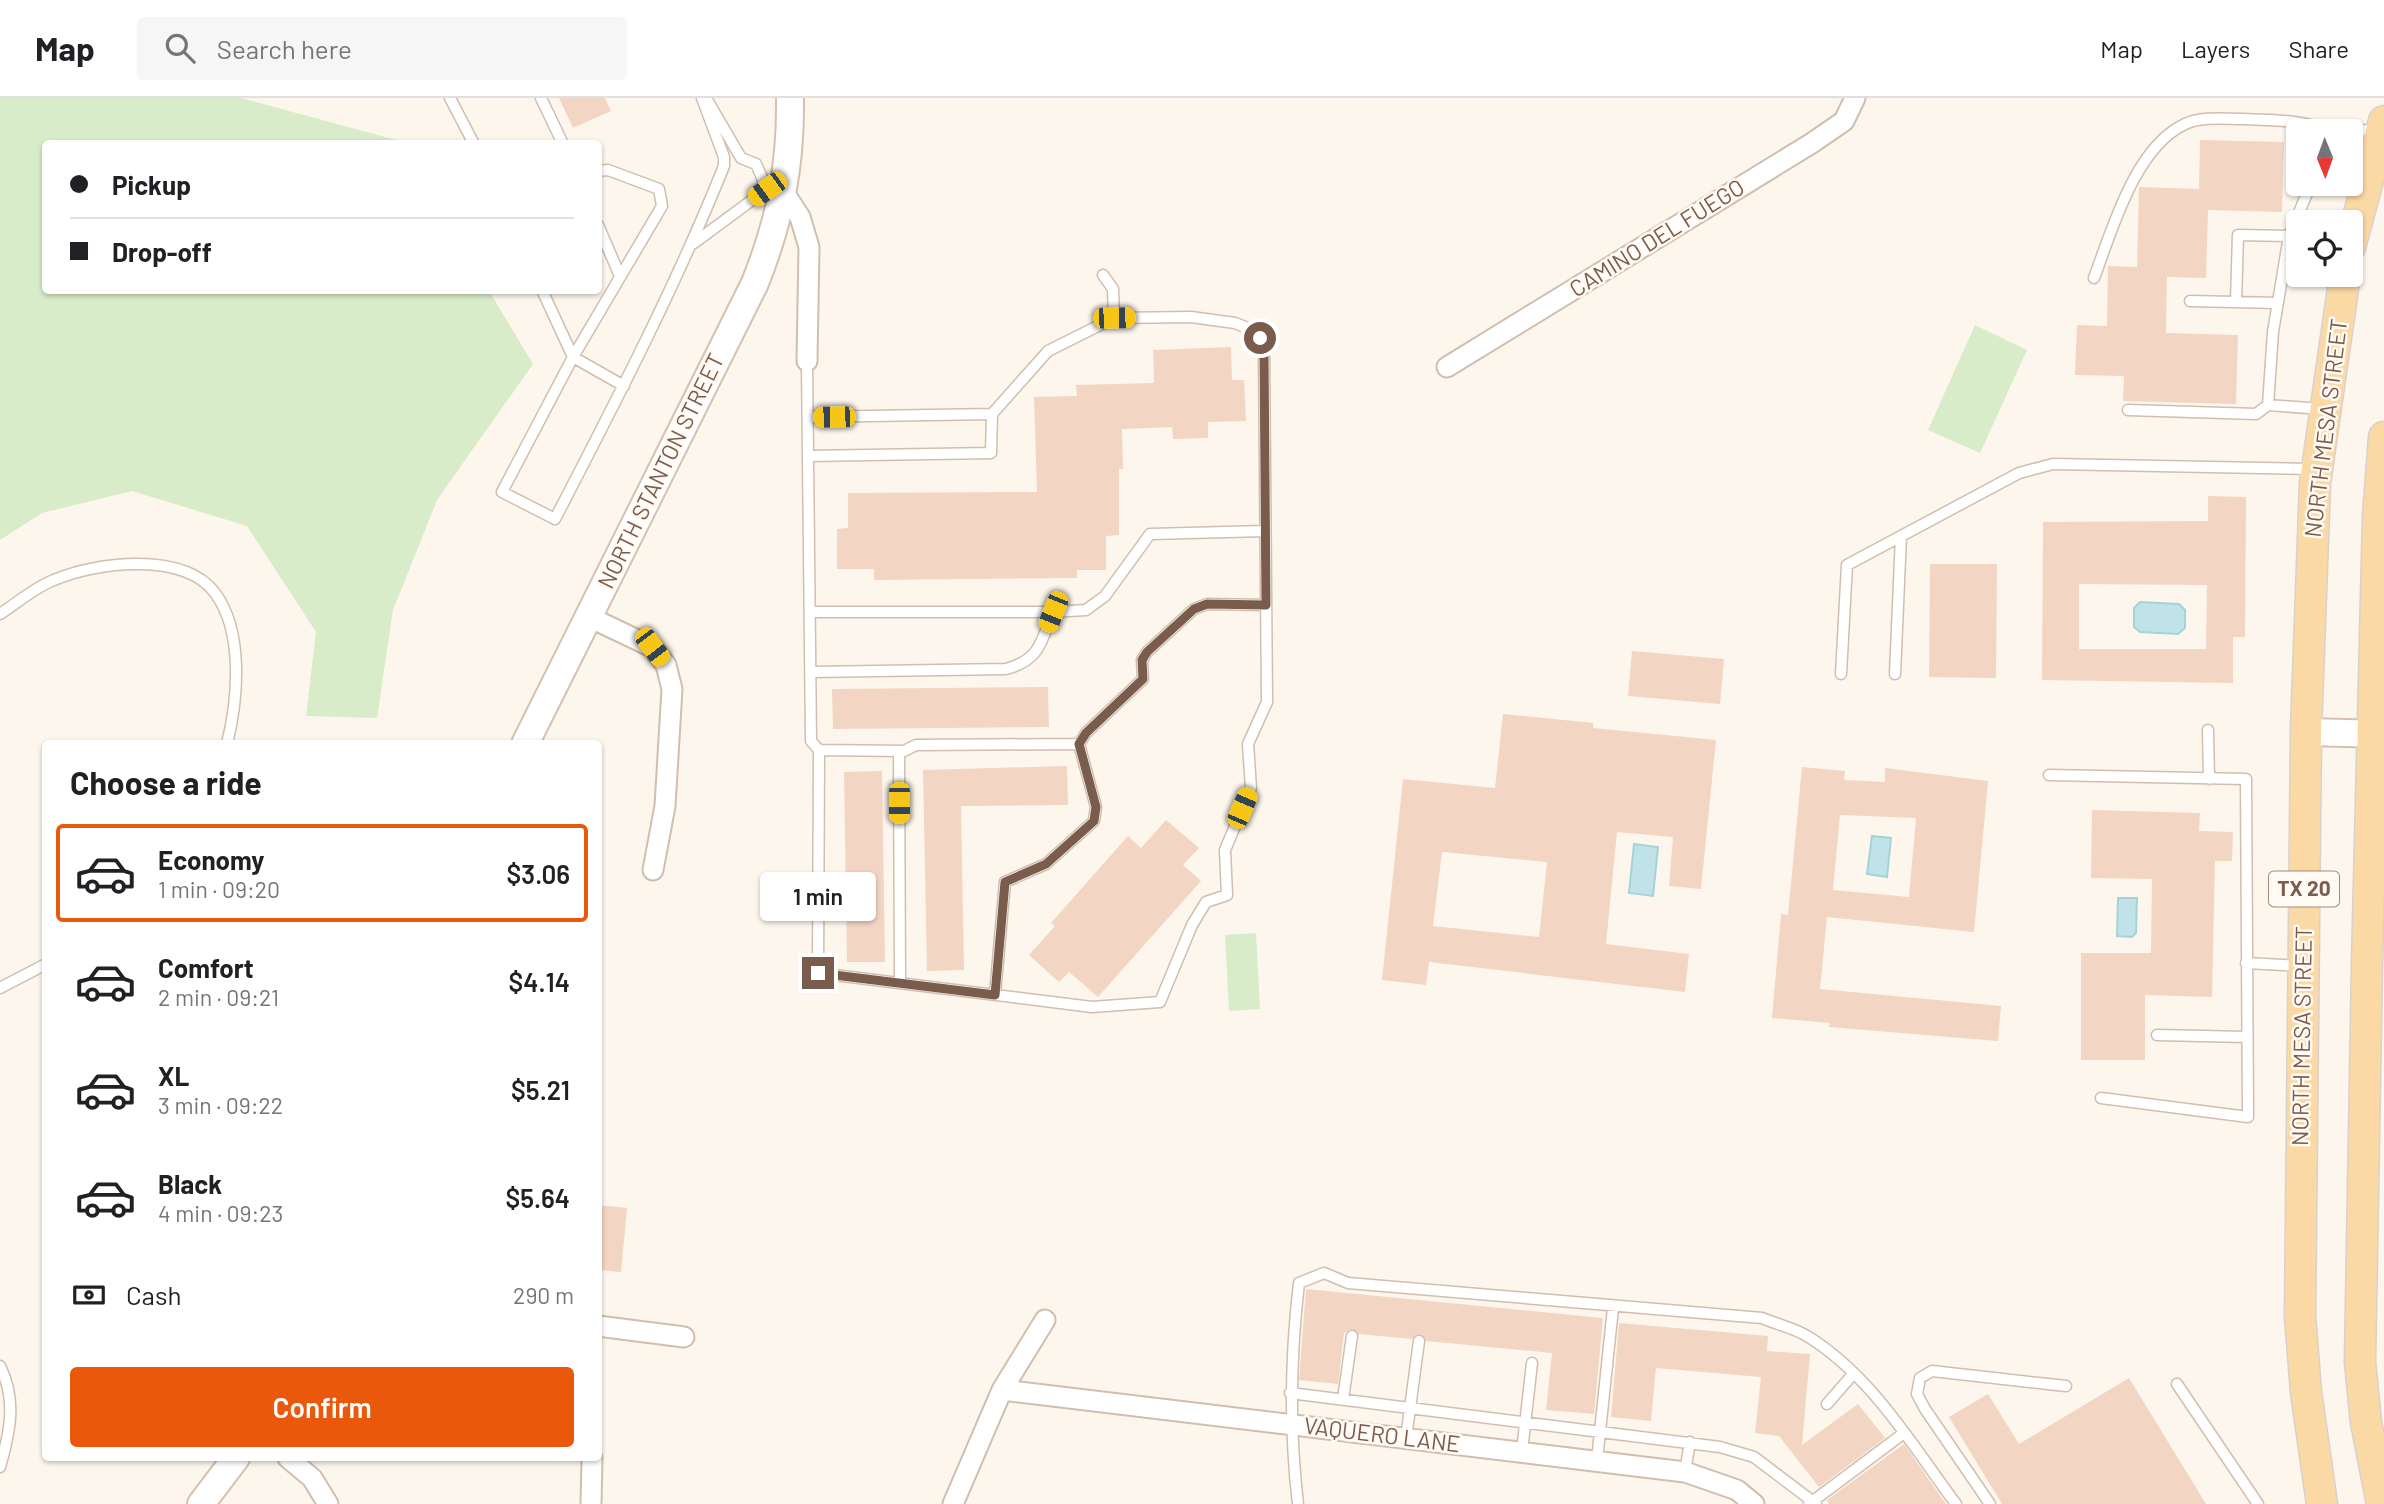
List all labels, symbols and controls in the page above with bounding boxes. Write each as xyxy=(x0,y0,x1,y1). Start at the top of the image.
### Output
search box xyxy=(137,17,627,80)
text: Map xyxy=(35,28,95,68)
icon: search xyxy=(161,29,199,67)
text: Search here xyxy=(217,33,352,64)
text: Map xyxy=(2100,34,2143,63)
text: Layers xyxy=(2181,34,2250,63)
text: Share xyxy=(2288,34,2349,63)
north arrow xyxy=(2286,119,2362,196)
map controls xyxy=(2286,119,2363,287)
car xyxy=(744,168,791,210)
text: Pickup xyxy=(112,169,191,200)
street label: CAMINO DEL FUEGO xyxy=(1564,172,1749,302)
button: locate xyxy=(2286,210,2363,287)
text: Drop-off xyxy=(112,236,212,267)
car xyxy=(1093,307,1136,329)
street label: NORTH MESA STREET xyxy=(2298,317,2352,539)
route start xyxy=(1244,322,1276,354)
street label: NORTH STANTON STREET xyxy=(591,348,729,593)
car xyxy=(813,406,856,428)
car xyxy=(1036,589,1071,635)
car xyxy=(631,624,674,670)
text: Choose a ride xyxy=(70,763,262,801)
car xyxy=(889,782,910,824)
car xyxy=(1225,785,1260,831)
icon: car xyxy=(74,842,137,905)
text: Economy xyxy=(158,844,264,875)
text: $3.06 xyxy=(507,858,570,889)
callout: 1 min xyxy=(760,872,876,920)
road number: TX 20 xyxy=(2269,872,2339,906)
text: 1 min · 09:20 xyxy=(158,875,280,903)
text: 1 min xyxy=(793,882,843,910)
street label: NORTH MESA STREET xyxy=(2285,926,2317,1146)
icon: car xyxy=(74,950,137,1013)
text: Comfort xyxy=(158,952,254,983)
route end xyxy=(802,957,834,989)
text: $4.14 xyxy=(509,966,570,997)
text: 2 min · 09:21 xyxy=(158,983,279,1011)
icon: car xyxy=(74,1058,137,1121)
text: XL xyxy=(158,1060,189,1091)
text: $5.21 xyxy=(511,1074,570,1105)
text: 3 min · 09:22 xyxy=(158,1091,283,1119)
icon: car xyxy=(74,1166,137,1229)
text: Black xyxy=(158,1168,222,1199)
text: $5.64 xyxy=(505,1182,570,1213)
text: 4 min · 09:23 xyxy=(158,1199,283,1227)
icon: cash xyxy=(70,1276,108,1314)
text: Cash xyxy=(126,1279,181,1310)
text: 290 m xyxy=(513,1281,574,1309)
button: Confirm xyxy=(70,1367,574,1447)
street label: VAQUERO LANE xyxy=(1302,1411,1462,1457)

